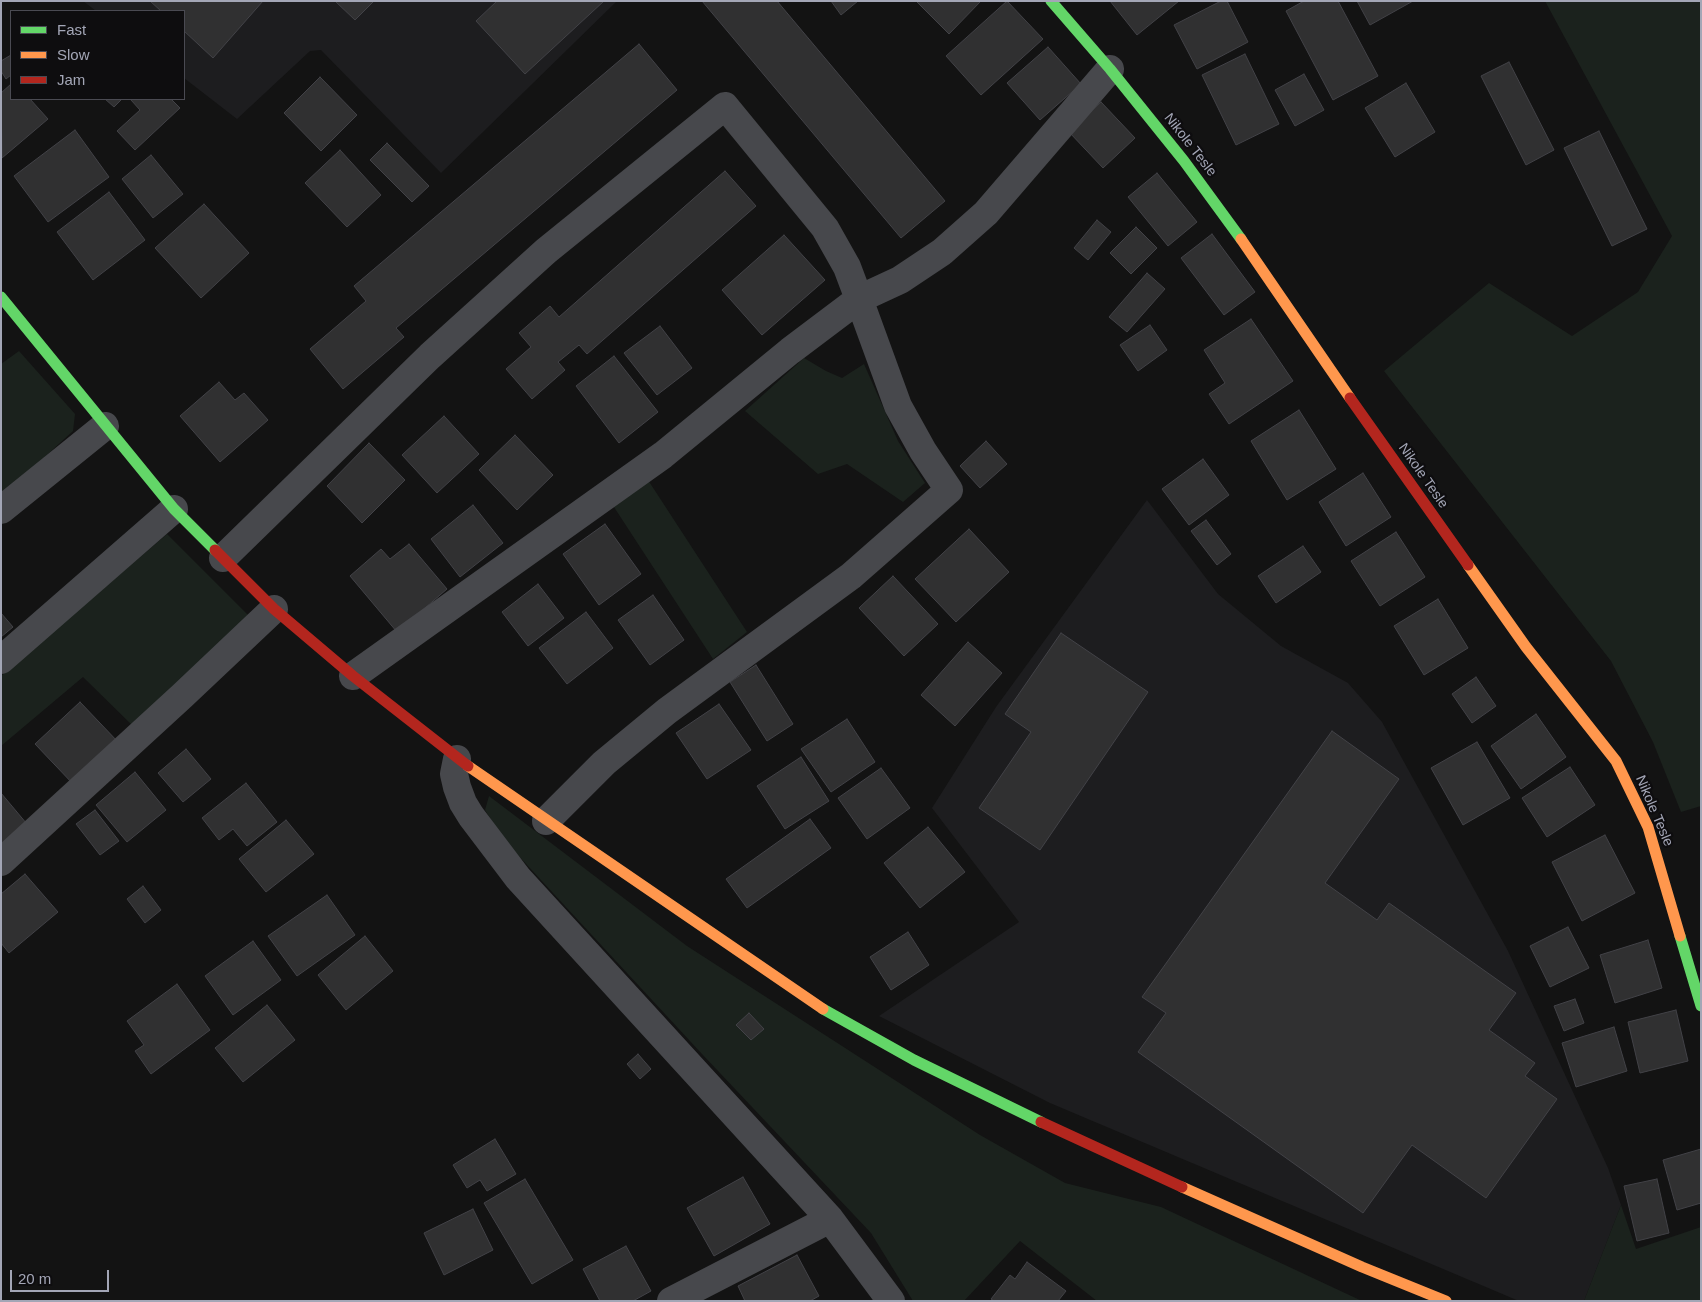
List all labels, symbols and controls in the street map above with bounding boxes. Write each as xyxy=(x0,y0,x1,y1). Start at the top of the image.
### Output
legend xyxy=(10,10,185,100)
text: Fast xyxy=(57,21,86,38)
text: Slow xyxy=(57,46,90,63)
text: Jam xyxy=(57,71,85,88)
street label: Nikole Tesle xyxy=(1160,110,1220,180)
street label: Nikole Tesle xyxy=(1394,440,1452,512)
street label: Nikole Tesle xyxy=(1632,773,1676,849)
scale bar xyxy=(12,1260,111,1292)
text: 20 m xyxy=(18,1270,51,1287)

